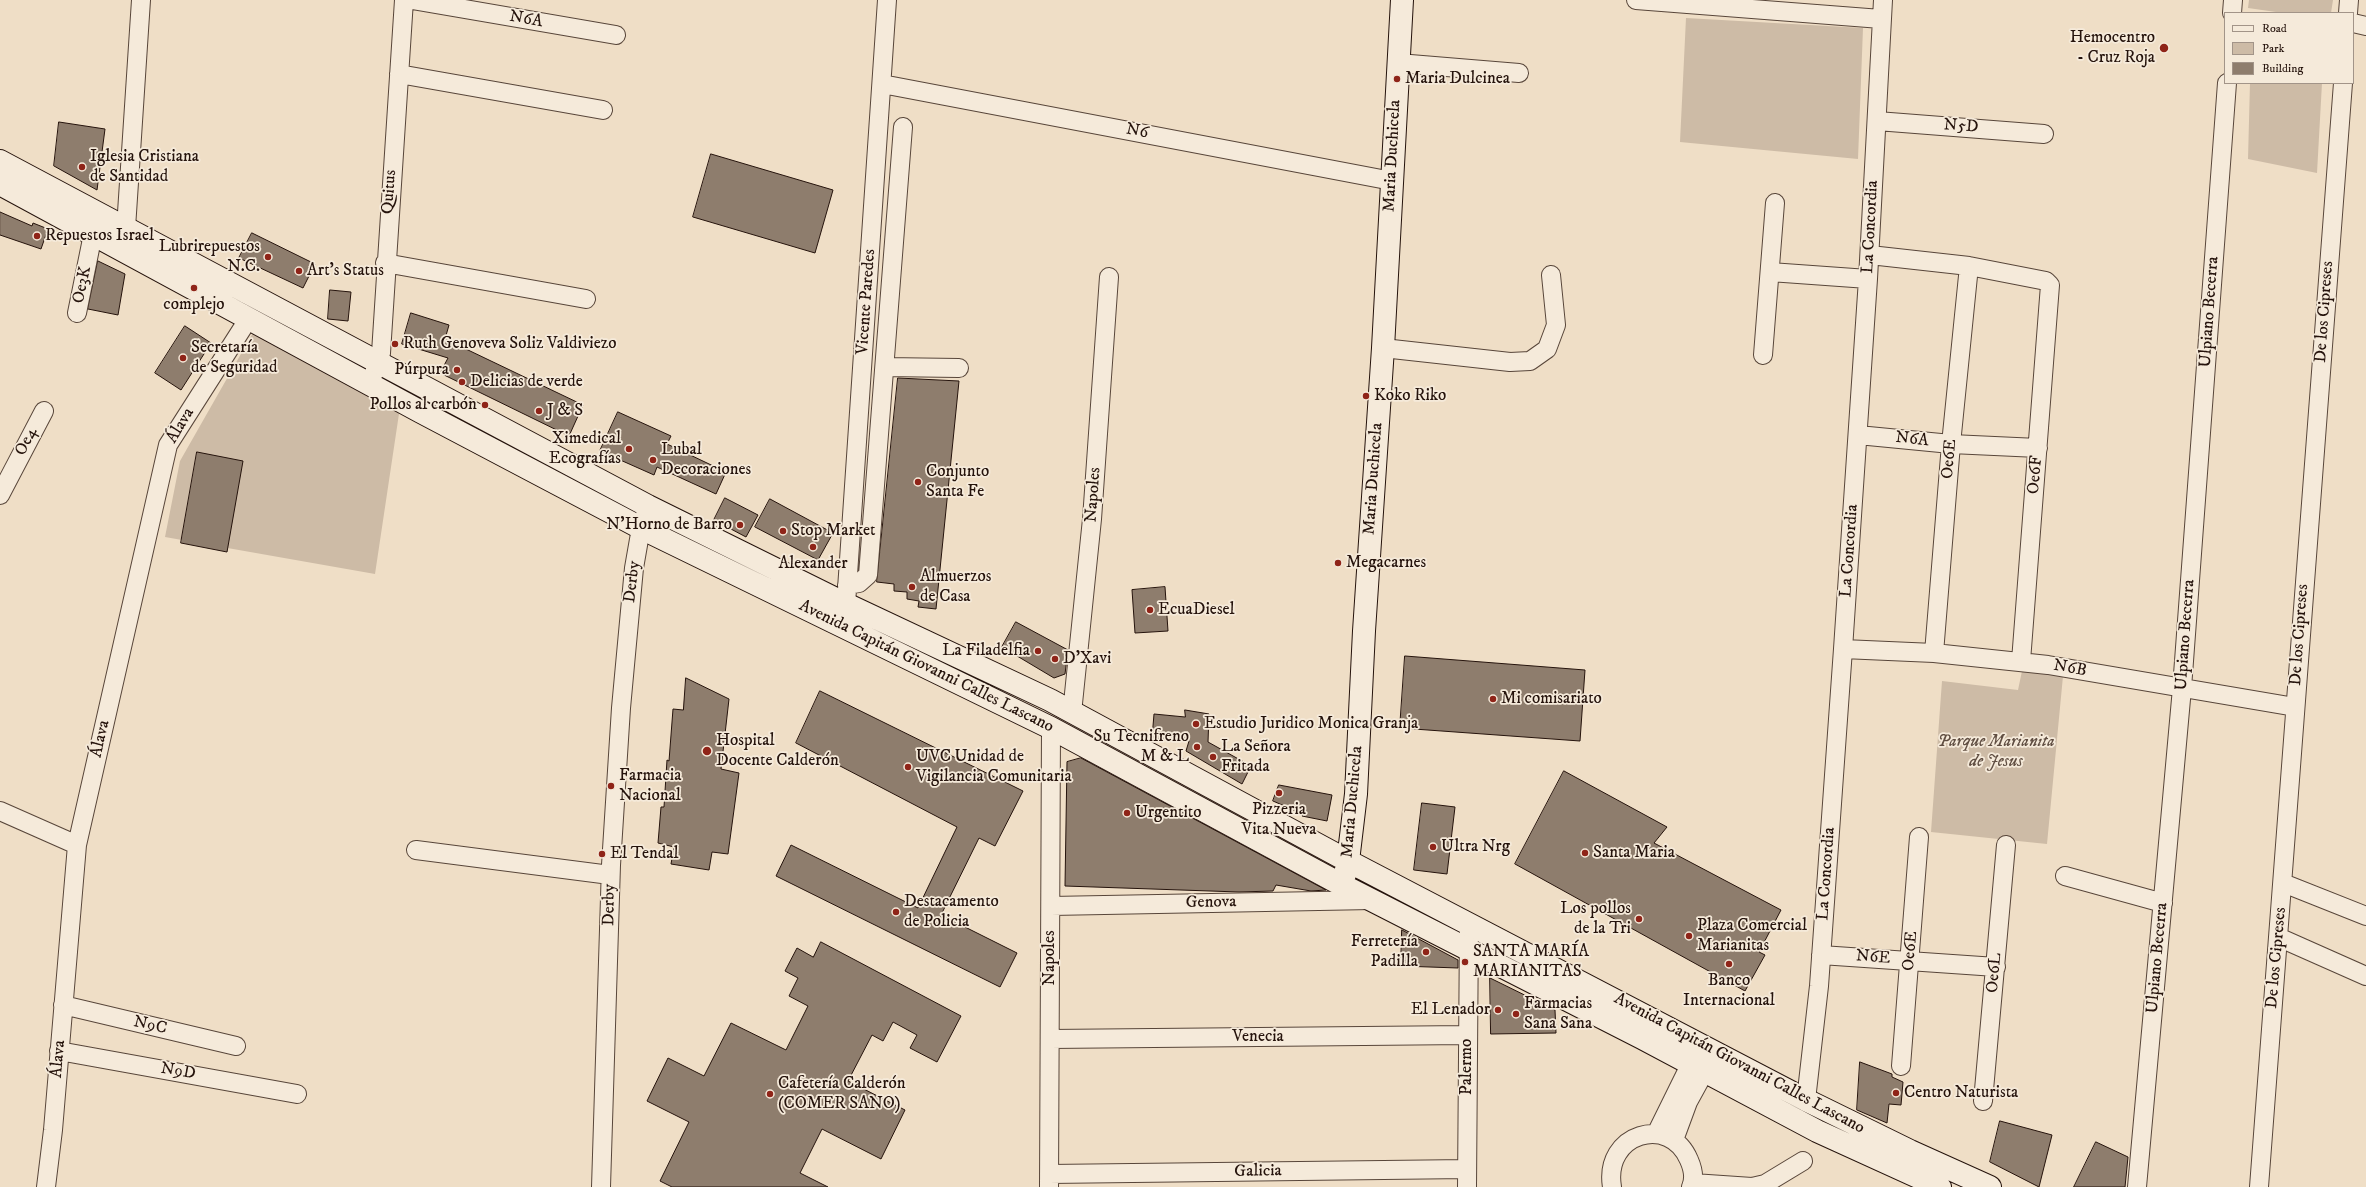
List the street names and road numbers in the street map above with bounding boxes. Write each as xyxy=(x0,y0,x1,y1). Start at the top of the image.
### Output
street label: N6A xyxy=(508,7,544,33)
street label: Maria Duchicela xyxy=(1380,99,1406,213)
street label: N5D xyxy=(1943,116,1979,138)
street label: N6 xyxy=(1124,120,1150,144)
street label: Quitus xyxy=(378,169,402,215)
street label: La Concordia xyxy=(1858,180,1884,274)
street label: Vicente Paredes xyxy=(853,248,881,356)
street label: Ulpiano Becerra xyxy=(2196,256,2224,368)
street label: De los Cipreses xyxy=(2311,260,2339,364)
street label: Oe3K xyxy=(69,265,97,305)
street label: Álava xyxy=(163,405,199,447)
street label: Maria Duchicela xyxy=(1360,422,1388,536)
street label: Oe4 xyxy=(11,425,43,459)
street label: N6A xyxy=(1894,428,1930,452)
street label: Oe6E xyxy=(1938,438,1962,480)
street label: Oe6F xyxy=(2024,455,2048,495)
street label: Napoles xyxy=(1082,467,1106,523)
street label: La Concordia xyxy=(1837,504,1863,598)
street label: Derby xyxy=(620,560,646,604)
street label: Ulpiano Becerra xyxy=(2172,579,2200,691)
street label: De los Cipreses xyxy=(2286,583,2314,687)
street label: Avenida Capitán Giovanni Calles Lascano xyxy=(795,596,1057,738)
street label: N6B xyxy=(2052,656,2088,682)
street label: Álava xyxy=(87,718,115,760)
street label: Maria Duchicela xyxy=(1338,745,1368,859)
street label: La Concordia xyxy=(1814,827,1840,921)
street label: Derby xyxy=(599,884,621,926)
street label: Genova xyxy=(1185,892,1237,914)
street label: Ulpiano Becerra xyxy=(2143,902,2173,1014)
street label: De los Cipreses xyxy=(2262,906,2292,1010)
street label: Napoles xyxy=(1040,930,1060,986)
street label: Oe6E xyxy=(1899,930,1923,972)
street label: N6E xyxy=(1855,947,1891,969)
street label: Oe6L xyxy=(1983,952,2007,994)
street label: Avenida Capitán Giovanni Calles Lascano xyxy=(1610,989,1868,1139)
street label: N9C xyxy=(131,1012,169,1040)
street label: Venecia xyxy=(1232,1027,1284,1047)
street label: Álava xyxy=(47,1039,71,1079)
street label: Palermo xyxy=(1457,1039,1477,1095)
street label: N9D xyxy=(159,1059,197,1085)
street label: Galicia xyxy=(1234,1161,1282,1183)

